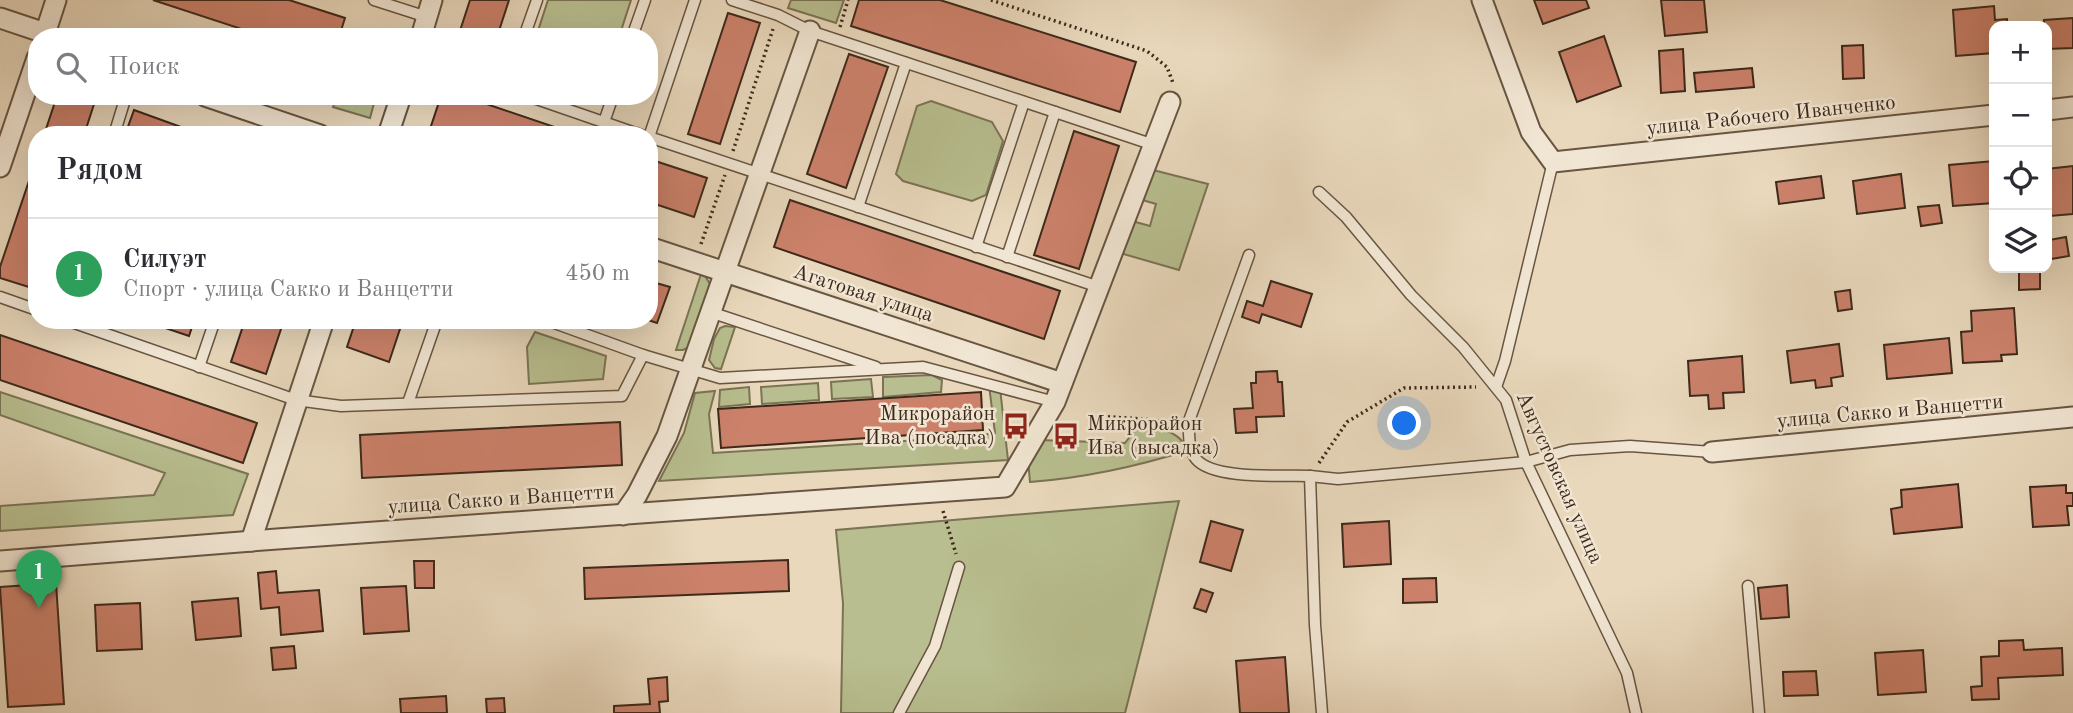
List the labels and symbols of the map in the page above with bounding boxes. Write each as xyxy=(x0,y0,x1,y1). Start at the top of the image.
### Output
street label: улица Рабочего Иванченко xyxy=(1645,92,1897,140)
street label: Агатовая улица xyxy=(790,261,936,327)
street label: Августовская улица xyxy=(1512,389,1606,567)
street label: улица Сакко и Ванцетти xyxy=(1776,392,2004,432)
place label: Микрорайон Ива (посадка) xyxy=(864,404,995,449)
your location xyxy=(1387,406,1421,440)
bus stop icon: Микрорайон Ива (посадка) xyxy=(1001,411,1031,441)
place label: Микрорайон Ива (высадка) xyxy=(1087,414,1220,459)
bus stop icon: Микрорайон Ива (высадка) xyxy=(1051,421,1081,451)
street label: улица Сакко и Ванцетти xyxy=(387,482,615,518)
pin: 1 xyxy=(16,550,62,608)

